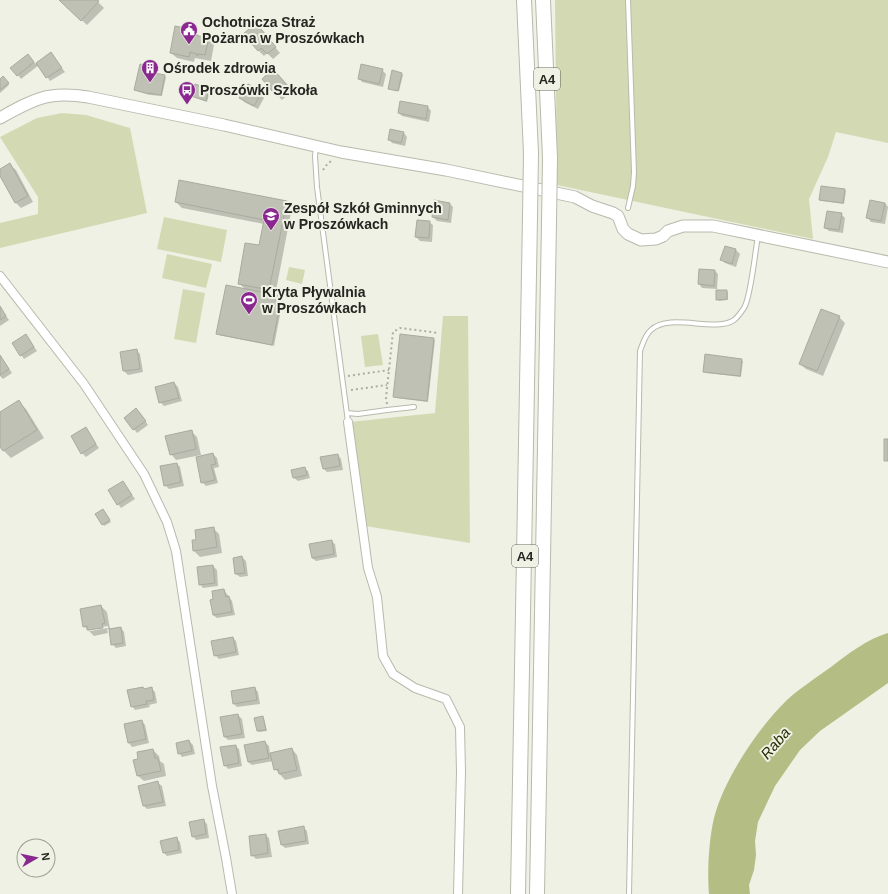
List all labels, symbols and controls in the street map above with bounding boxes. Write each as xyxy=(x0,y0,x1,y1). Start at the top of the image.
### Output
place label: Ochotnicza Straż Pożarna w Proszówkach xyxy=(202,14,365,46)
public building icon: Ochotnicza Straż Pożarna w Proszówkach xyxy=(179,20,199,45)
building icon: Ośrodek zdrowia xyxy=(140,58,160,83)
place label: Ośrodek zdrowia xyxy=(163,60,276,76)
road number: A4 xyxy=(534,68,560,90)
bus stop icon: Proszówki Szkoła xyxy=(177,80,197,105)
place label: Proszówki Szkoła xyxy=(200,82,318,98)
place label: Zespół Szkół Gminnych w Proszówkach xyxy=(283,200,442,232)
school or university icon: Zespół Szkół Gminnych w Proszówkach xyxy=(261,206,281,231)
place label: Kryta Pływalnia w Proszówkach xyxy=(261,284,366,316)
sports icon: Kryta Pływalnia w Proszówkach xyxy=(239,290,259,315)
road number: A4 xyxy=(512,545,538,567)
water label: Raba xyxy=(757,724,793,762)
north arrow xyxy=(16,838,56,878)
text: N xyxy=(39,852,52,861)

